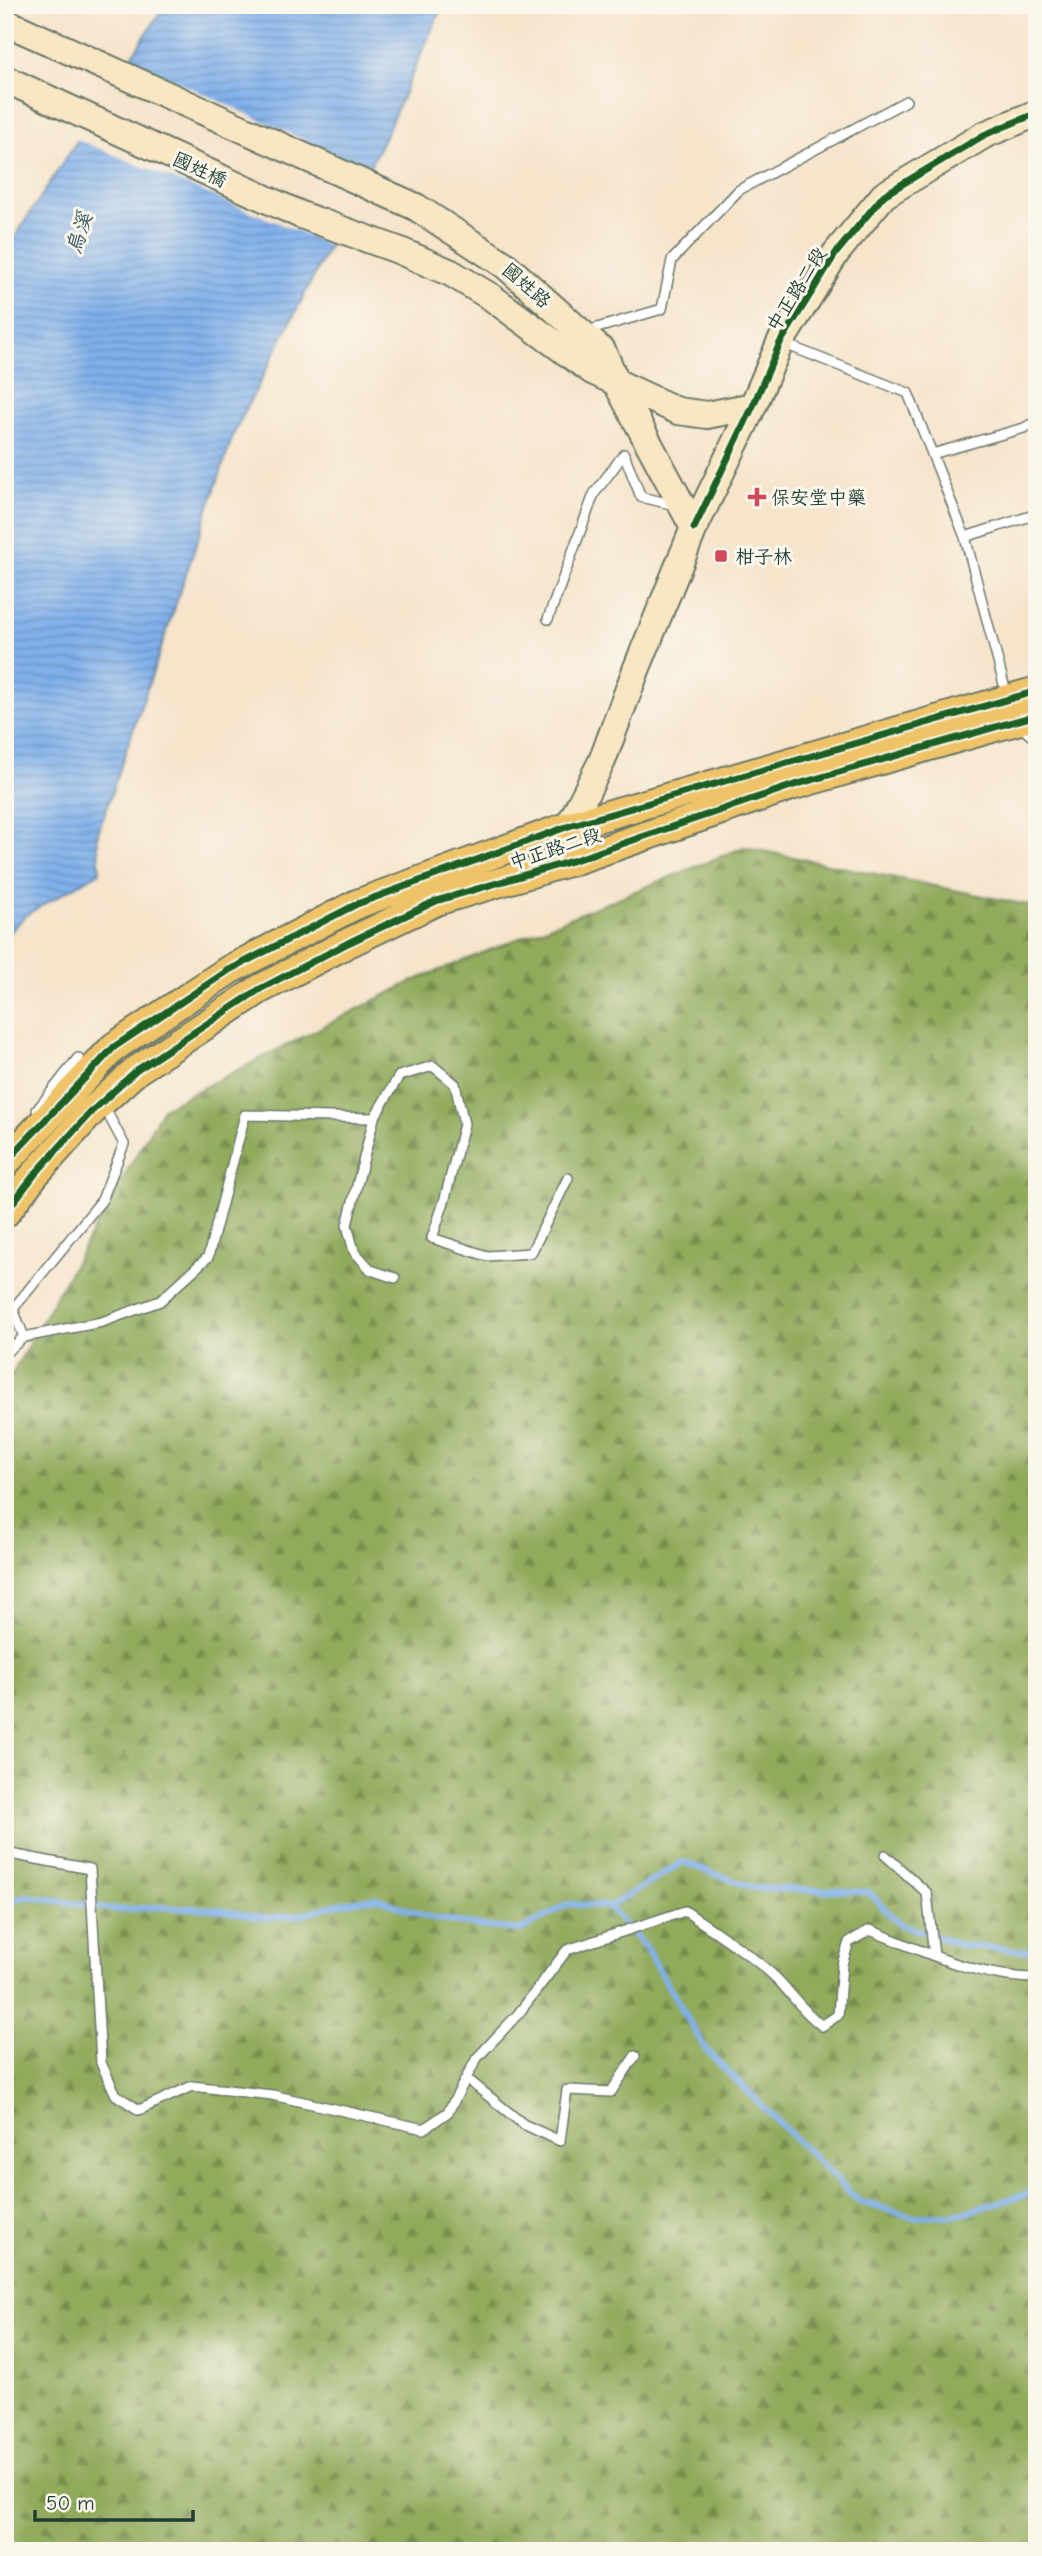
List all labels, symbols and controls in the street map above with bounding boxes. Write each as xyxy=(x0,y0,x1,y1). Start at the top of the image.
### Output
street label: 國姓橋 xyxy=(169,148,230,192)
water label: 烏溪 xyxy=(61,208,97,257)
street label: 中正路二段 xyxy=(762,243,831,336)
street label: 國姓路 xyxy=(498,259,555,313)
place label: 保安堂中藥 xyxy=(771,487,866,509)
marker: 保安堂中藥 xyxy=(749,489,765,505)
place label: 柑子林 xyxy=(735,546,792,568)
marker: 柑子林 xyxy=(713,548,729,564)
street label: 中正路二段 xyxy=(507,824,604,874)
scale bar xyxy=(35,2479,192,2523)
text: 50 m xyxy=(46,2491,95,2515)

